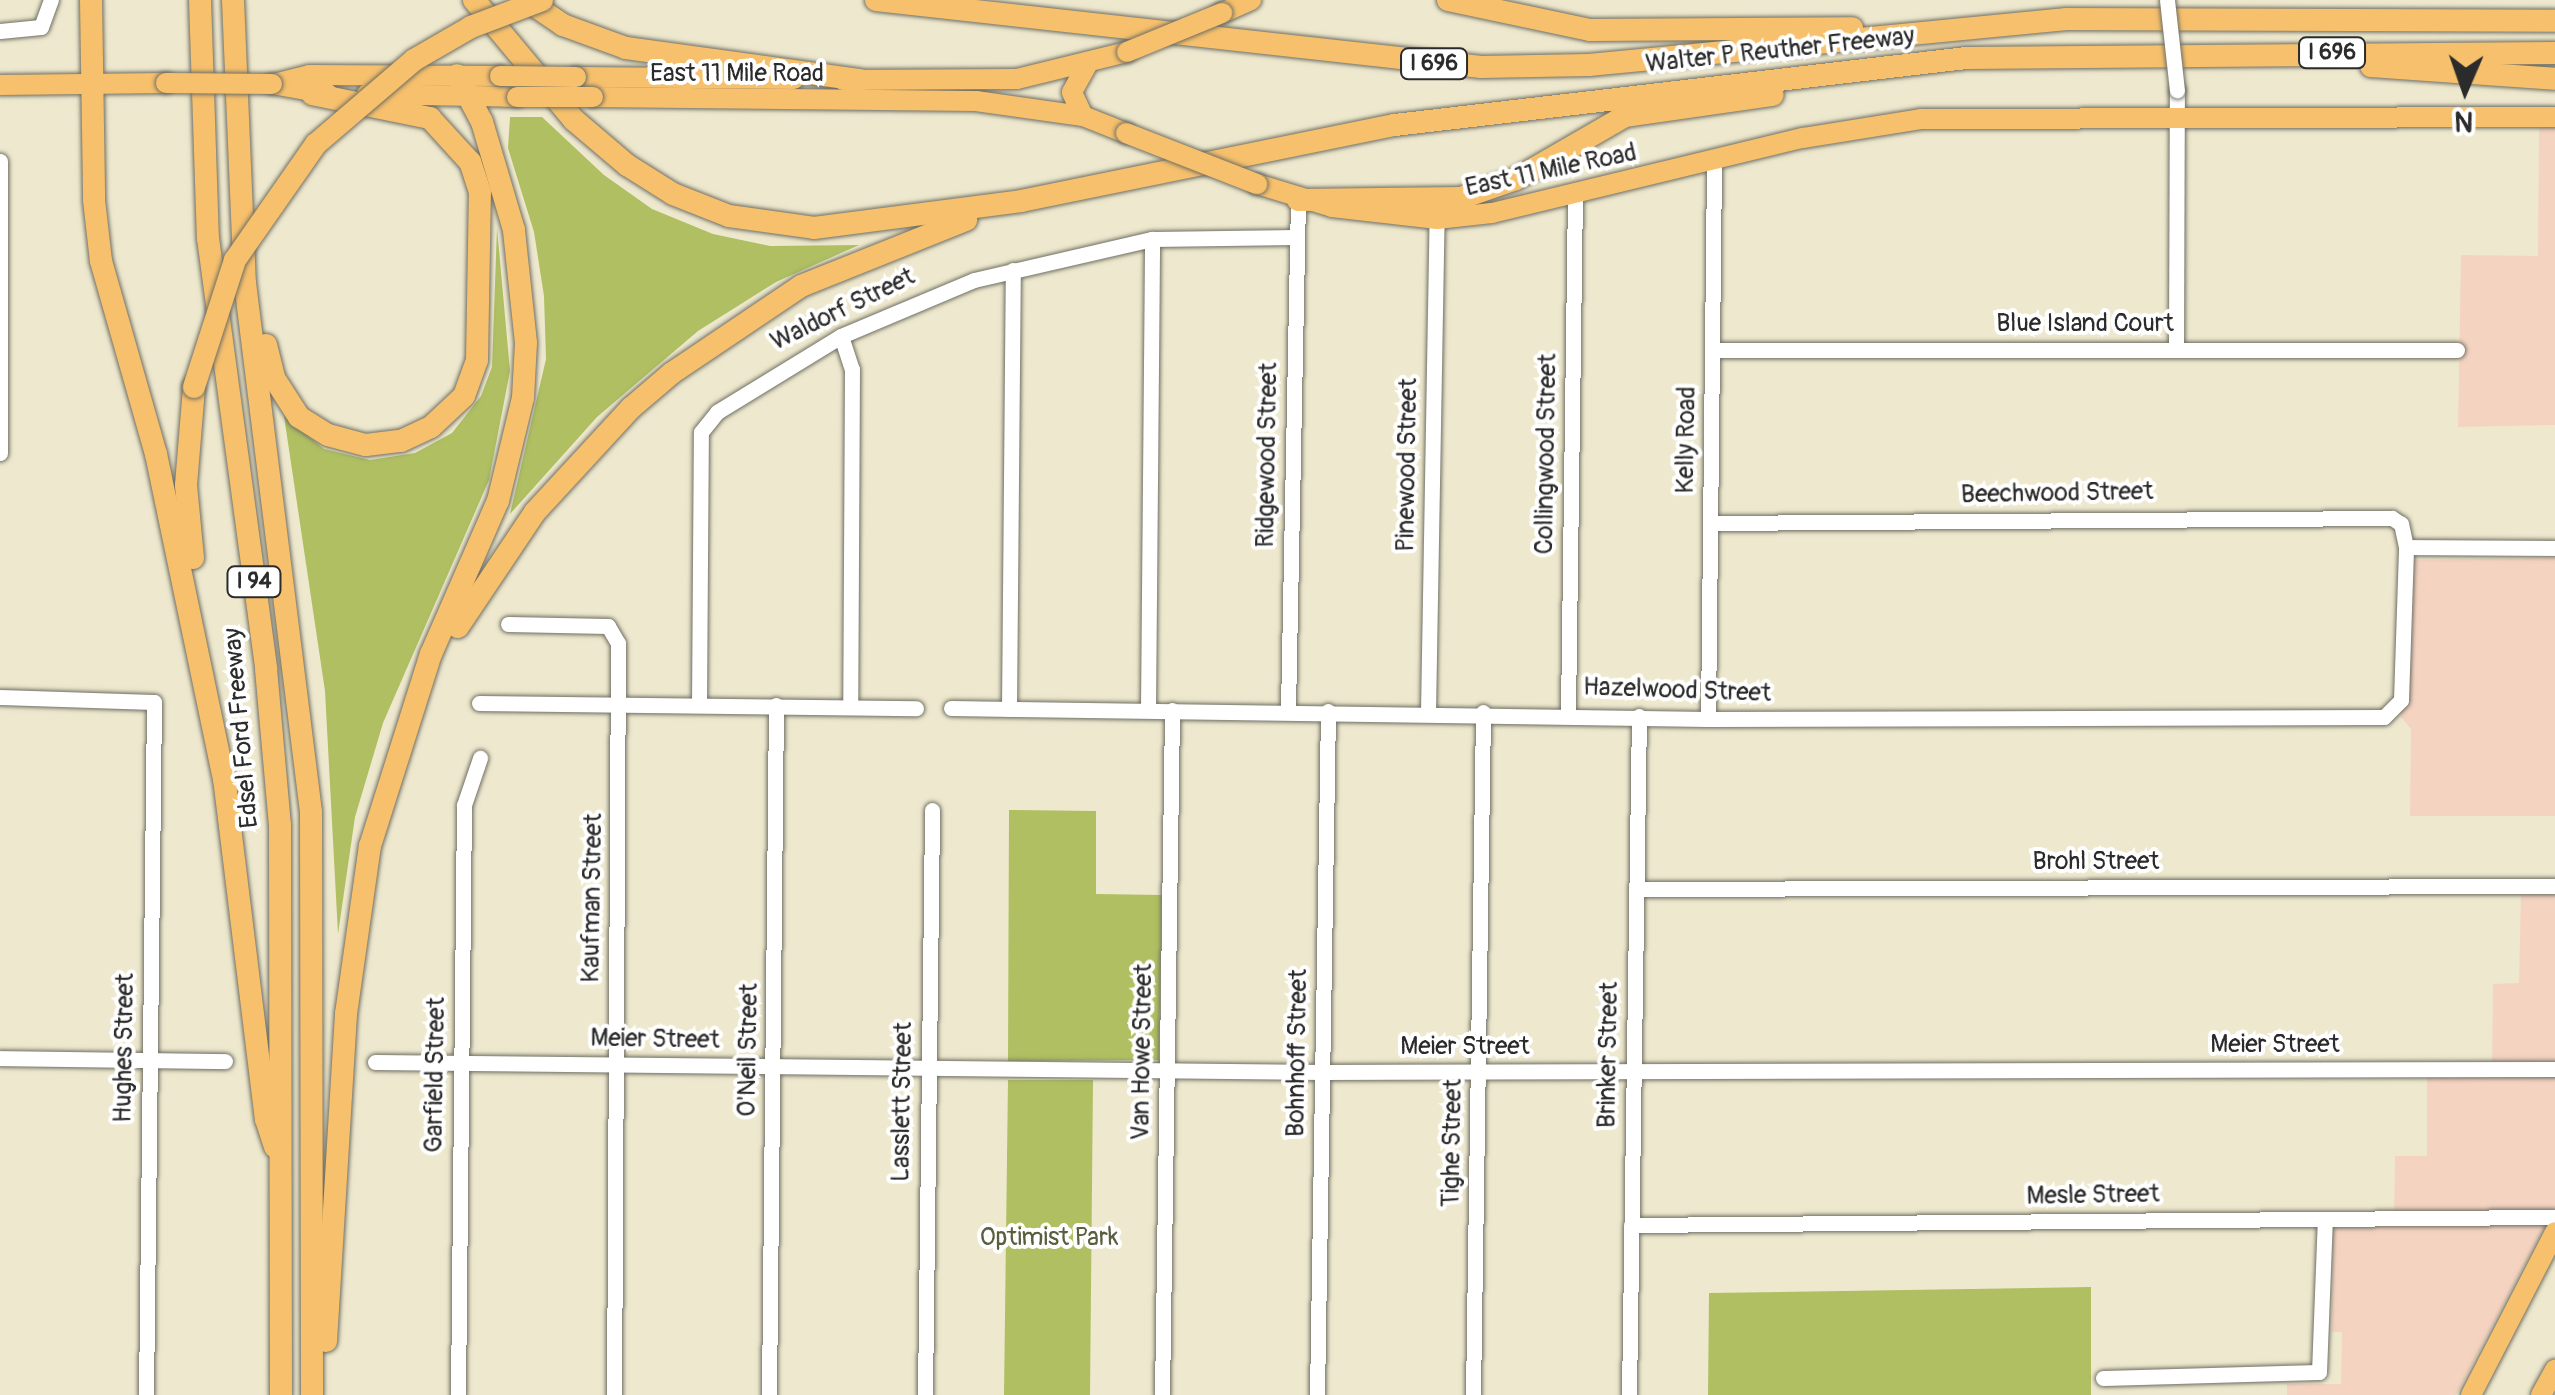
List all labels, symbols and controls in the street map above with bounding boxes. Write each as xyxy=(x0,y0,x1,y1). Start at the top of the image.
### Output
street label: Walter P Reuther Freeway xyxy=(1644,22,1916,80)
road number: I 696 xyxy=(2297,36,2367,70)
north arrow xyxy=(2415,40,2515,140)
road number: I 696 xyxy=(1399,47,1469,81)
street label: East 11 Mile Road xyxy=(650,59,824,89)
text: N xyxy=(2454,103,2474,138)
street label: East 11 Mile Road xyxy=(1463,138,1639,204)
street label: Waldorf Street xyxy=(766,262,920,358)
street label: Blue Island Court xyxy=(1996,309,2174,339)
street label: Collingwood Street xyxy=(1530,353,1564,555)
street label: Ridgewood Street xyxy=(1251,362,1285,548)
street label: Pinewood Street xyxy=(1391,378,1425,552)
street label: Kelly Road xyxy=(1671,386,1703,494)
street label: Beechwood Street xyxy=(1961,477,2153,511)
road number: I 94 xyxy=(224,565,284,599)
street label: Edsel Ford Freeway xyxy=(218,627,266,829)
street label: Hazelwood Street xyxy=(1583,673,1771,709)
street label: Kaufman Street xyxy=(577,813,609,983)
street label: Brohl Street xyxy=(2033,847,2159,877)
street label: Van Howe Street xyxy=(1126,963,1160,1141)
street label: Bohnhoff Street xyxy=(1282,969,1314,1137)
street label: Hughes Street xyxy=(109,973,141,1123)
street label: Brinker Street xyxy=(1593,982,1625,1128)
street label: O'Neil Street xyxy=(733,983,765,1117)
street label: Garfield Street xyxy=(420,997,452,1153)
street label: Lasslett Street xyxy=(887,1022,919,1182)
street label: Meier Street xyxy=(590,1024,720,1056)
street label: Meier Street xyxy=(2210,1030,2340,1060)
street label: Meier Street xyxy=(1400,1032,1530,1062)
street label: Tighe Street xyxy=(1437,1079,1469,1207)
street label: Mesle Street xyxy=(2026,1180,2160,1212)
park label: Optimist Park xyxy=(980,1223,1118,1253)

